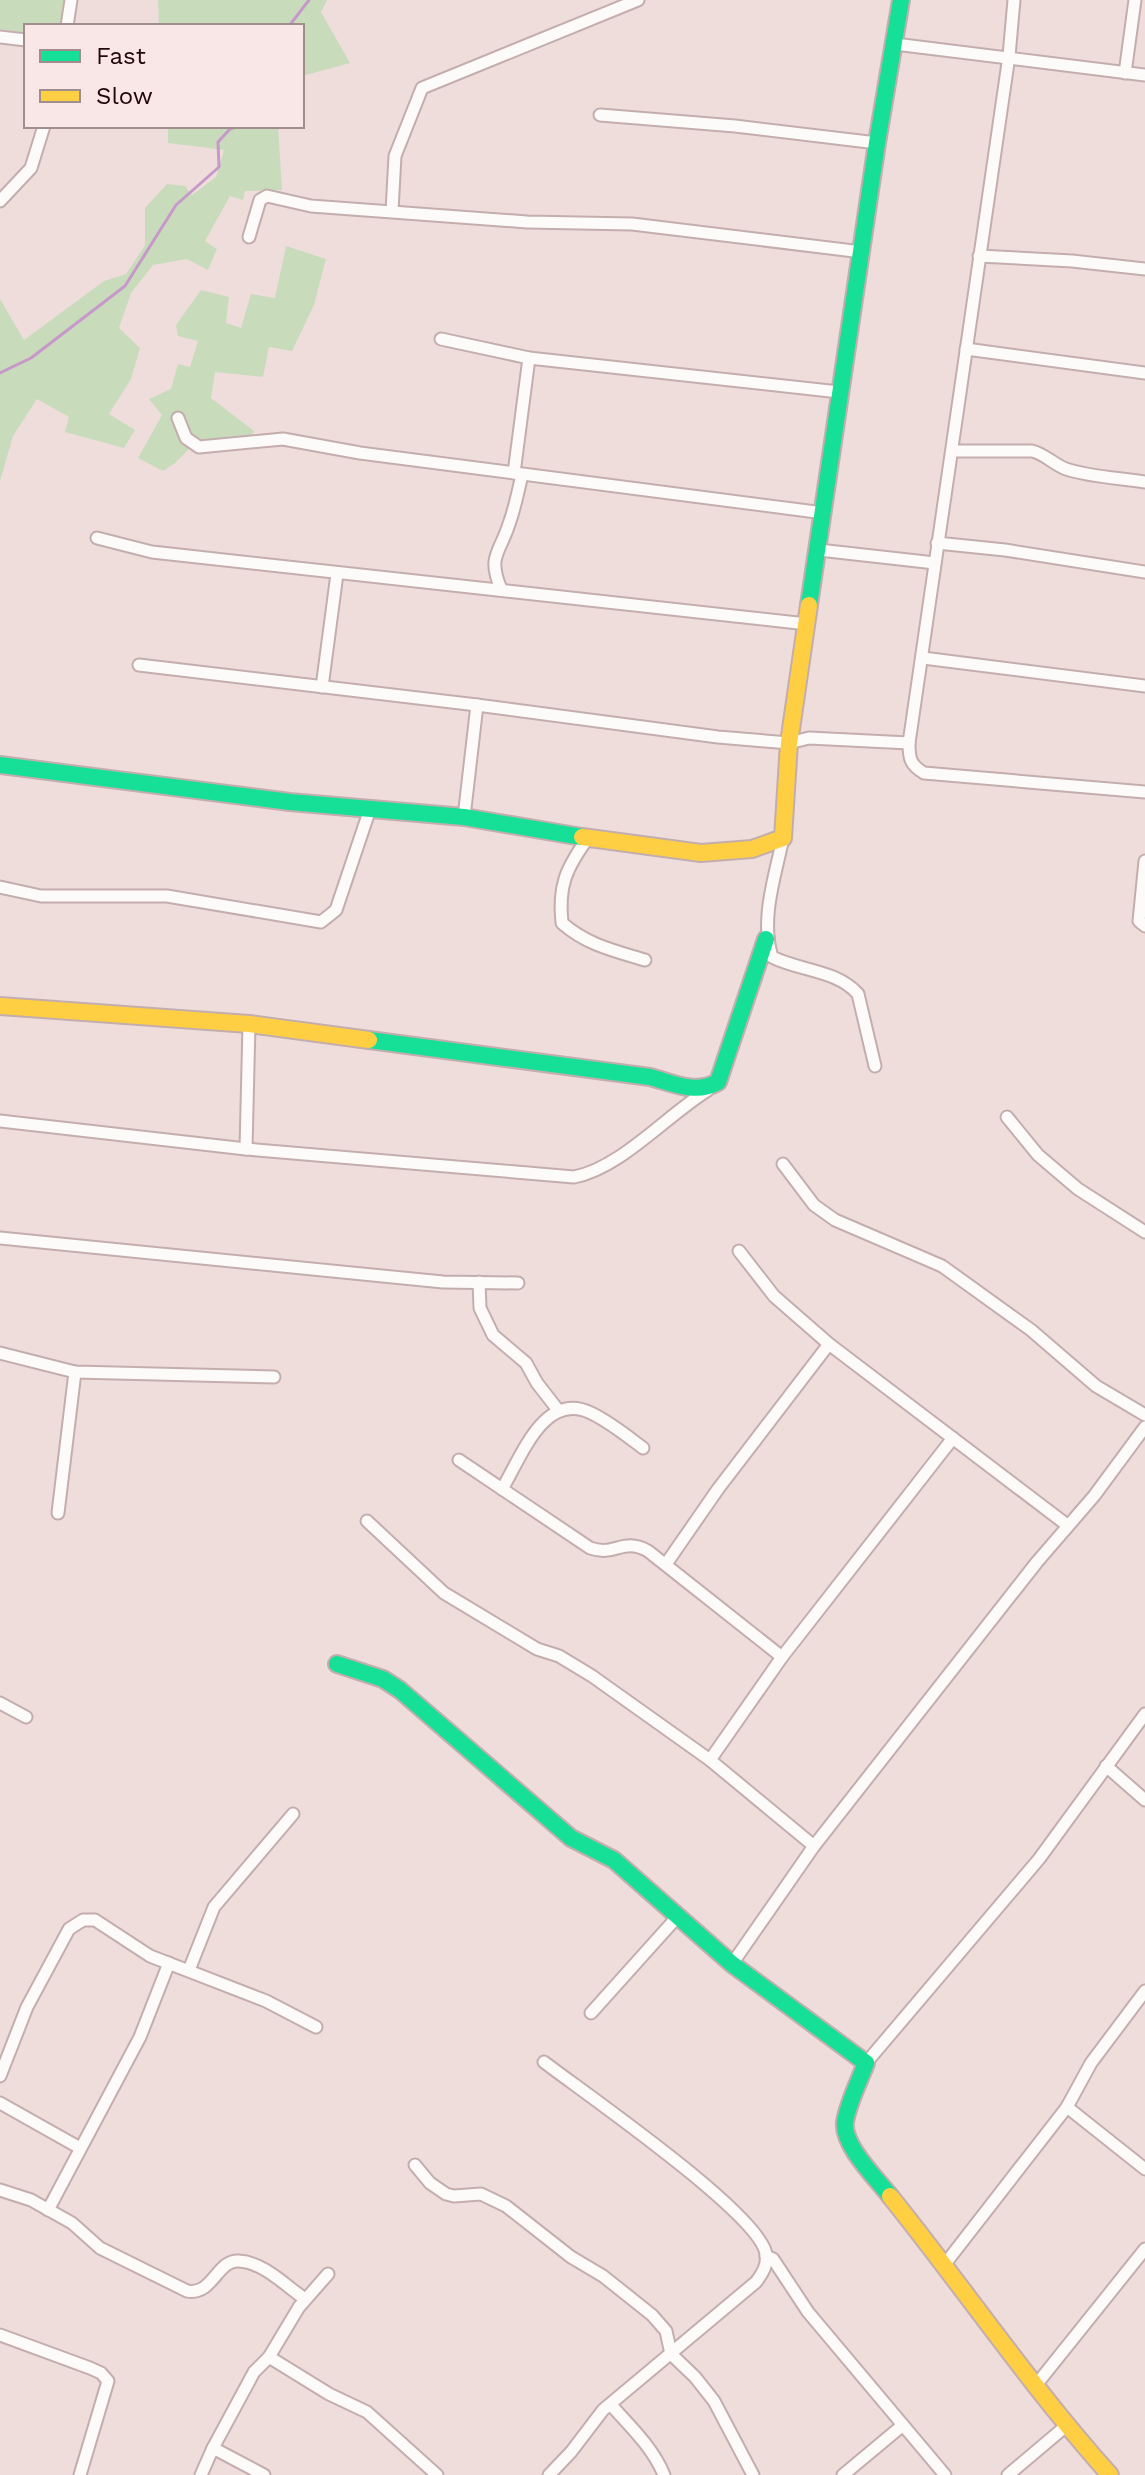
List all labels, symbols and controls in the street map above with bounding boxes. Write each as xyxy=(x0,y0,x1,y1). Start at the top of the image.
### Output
legend xyxy=(24,24,304,128)
text: Fast xyxy=(96,42,146,70)
text: Slow xyxy=(96,82,153,110)

